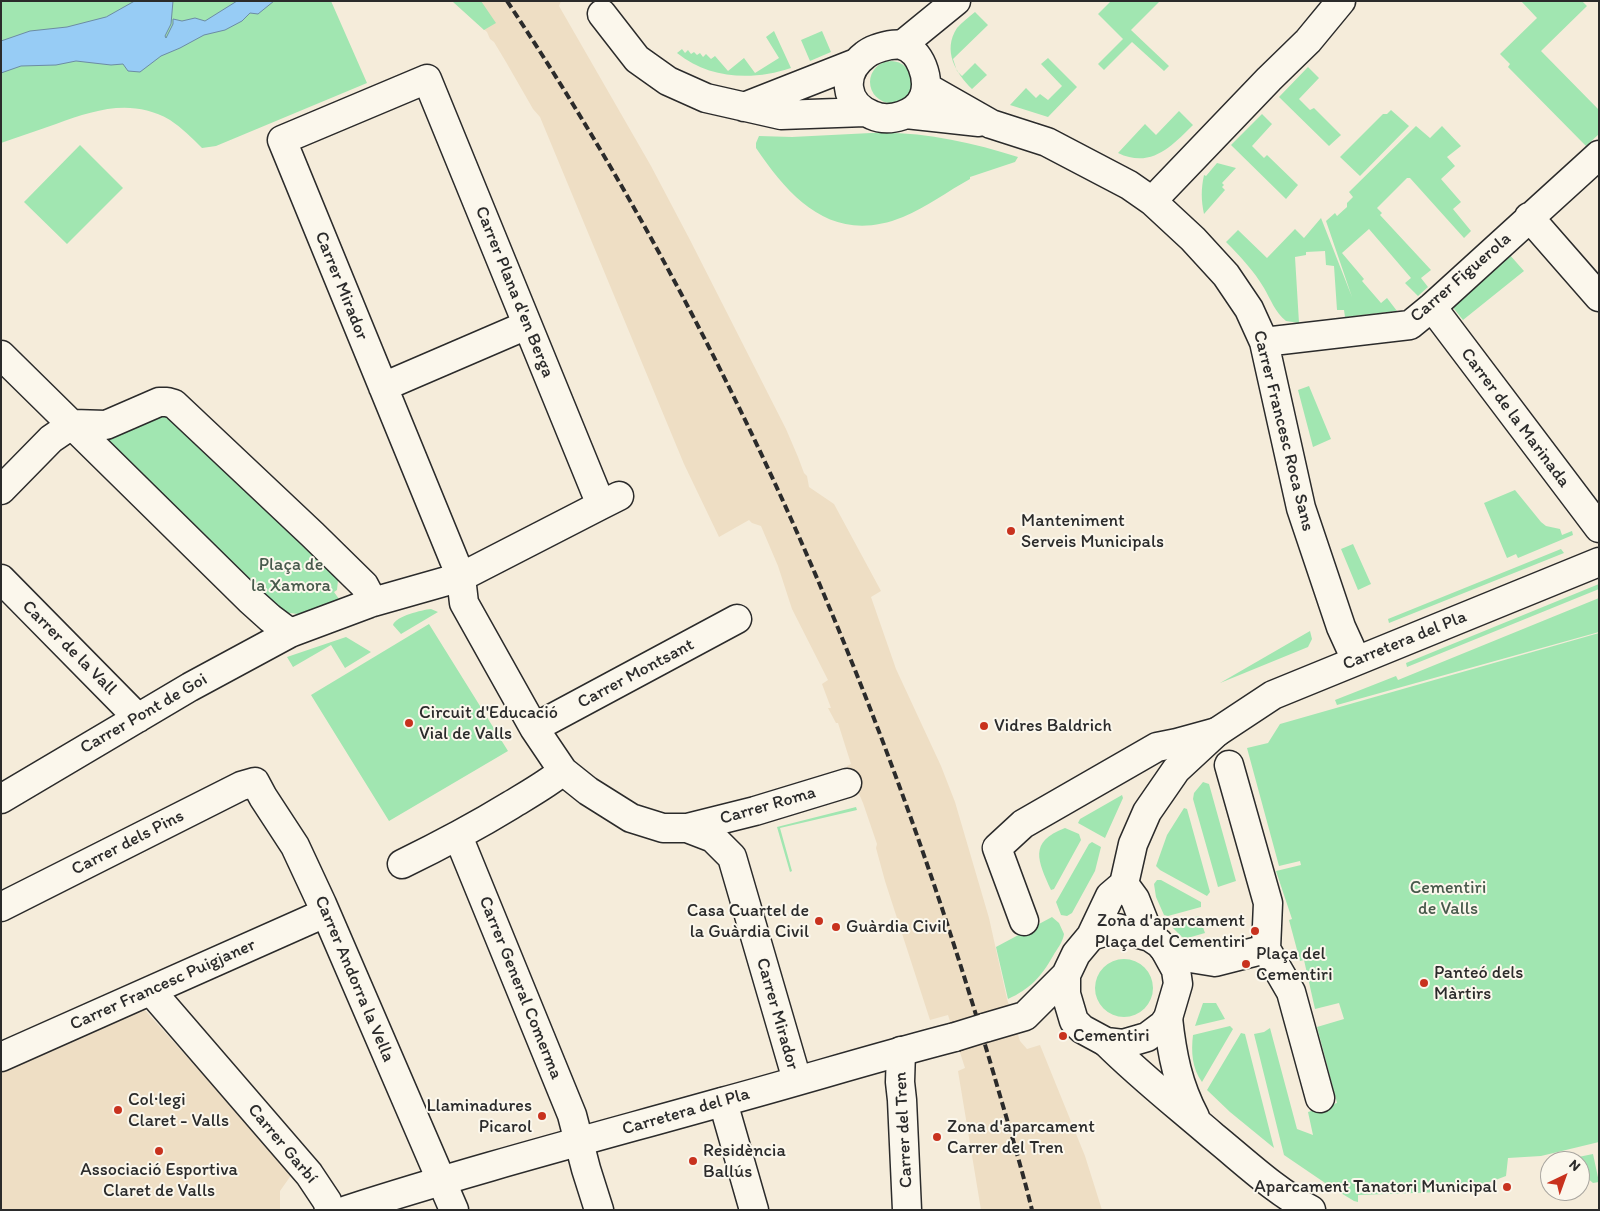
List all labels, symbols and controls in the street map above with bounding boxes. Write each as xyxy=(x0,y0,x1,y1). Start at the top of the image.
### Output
street label: Carrer Plana d'en Berga xyxy=(470,203,558,381)
street label: Carrer Mirador xyxy=(309,228,373,344)
street label: Carrer Figuerola xyxy=(1406,228,1516,328)
street label: Carrer Francesc Roca Sans xyxy=(1248,328,1318,534)
street label: Carrer de la Marinada xyxy=(1456,344,1574,492)
place label: Manteniment Serveis Municipals xyxy=(1021,510,1164,552)
marker: Manteniment Serveis Municipals xyxy=(1005,525,1017,537)
park label: Plaça de la Xamora xyxy=(251,554,331,596)
street label: Carrer de la Vall xyxy=(17,596,121,700)
street label: Carretera del Pla xyxy=(1340,606,1470,676)
street label: Carrer Montsant xyxy=(574,634,698,714)
street label: Carrer Pont de Goi xyxy=(77,669,211,759)
place label: Circuit d'Educació Vial de Valls xyxy=(419,702,558,744)
place label: Vidres Baldrich xyxy=(994,715,1112,737)
marker: Circuit d'Educació Vial de Valls xyxy=(403,717,415,729)
marker: Vidres Baldrich xyxy=(978,720,990,732)
street label: Carrer Roma xyxy=(718,782,818,830)
street label: Carrer dels Pins xyxy=(68,805,188,881)
park label: Cementiri de Valls xyxy=(1410,877,1486,920)
street label: Carrer Andorra la Vella xyxy=(309,893,399,1065)
street label: Carrer General Comerma xyxy=(473,893,567,1083)
place label: Casa Cuartel de la Guàrdia Civil xyxy=(687,900,809,942)
place label: Zona d'aparcament Plaça del Cementiri xyxy=(1095,910,1245,952)
marker: Casa Cuartel de la Guàrdia Civil xyxy=(813,915,825,927)
place label: Guàrdia Civil xyxy=(846,916,947,938)
marker: Guàrdia Civil xyxy=(830,921,842,933)
marker: Zona d'aparcament Plaça del Cementiri xyxy=(1249,925,1261,937)
street label: Carrer Francesc Puigjaner xyxy=(67,934,259,1036)
place label: Plaça del Cementiri xyxy=(1256,943,1333,986)
street label: Carrer Mirador xyxy=(751,956,803,1072)
marker: Plaça del Cementiri xyxy=(1240,958,1252,970)
place label: Panteó dels Màrtirs xyxy=(1434,962,1523,1004)
marker: Panteó dels Màrtirs xyxy=(1418,977,1430,989)
place label: Cementiri xyxy=(1073,1025,1150,1047)
marker: Cementiri xyxy=(1057,1030,1069,1042)
street label: Carrer del Tren xyxy=(890,1071,918,1189)
street label: Carretera del Pla xyxy=(620,1083,752,1141)
place label: Col·legi Claret - Valls xyxy=(128,1089,229,1132)
place label: Llaminadures Picarol xyxy=(426,1095,532,1138)
street label: Carrer Garbí xyxy=(242,1100,322,1188)
marker: Col·legi Claret - Valls xyxy=(112,1104,124,1116)
marker: Llaminadures Picarol xyxy=(536,1110,548,1122)
place label: Zona d'aparcament Carrer del Tren xyxy=(947,1116,1095,1158)
marker: Zona d'aparcament Carrer del Tren xyxy=(931,1131,943,1143)
place label: Residència Ballús xyxy=(703,1140,786,1182)
marker: Associació Esportiva Claret de Valls xyxy=(153,1145,165,1157)
north arrow xyxy=(1540,1151,1590,1201)
marker: Residència Ballús xyxy=(687,1155,699,1167)
text: N xyxy=(1565,1156,1584,1175)
place label: Associació Esportiva Claret de Valls xyxy=(80,1159,238,1202)
place label: Aparcament Tanatori Municipal xyxy=(1254,1176,1497,1198)
marker: Aparcament Tanatori Municipal xyxy=(1501,1181,1513,1193)

